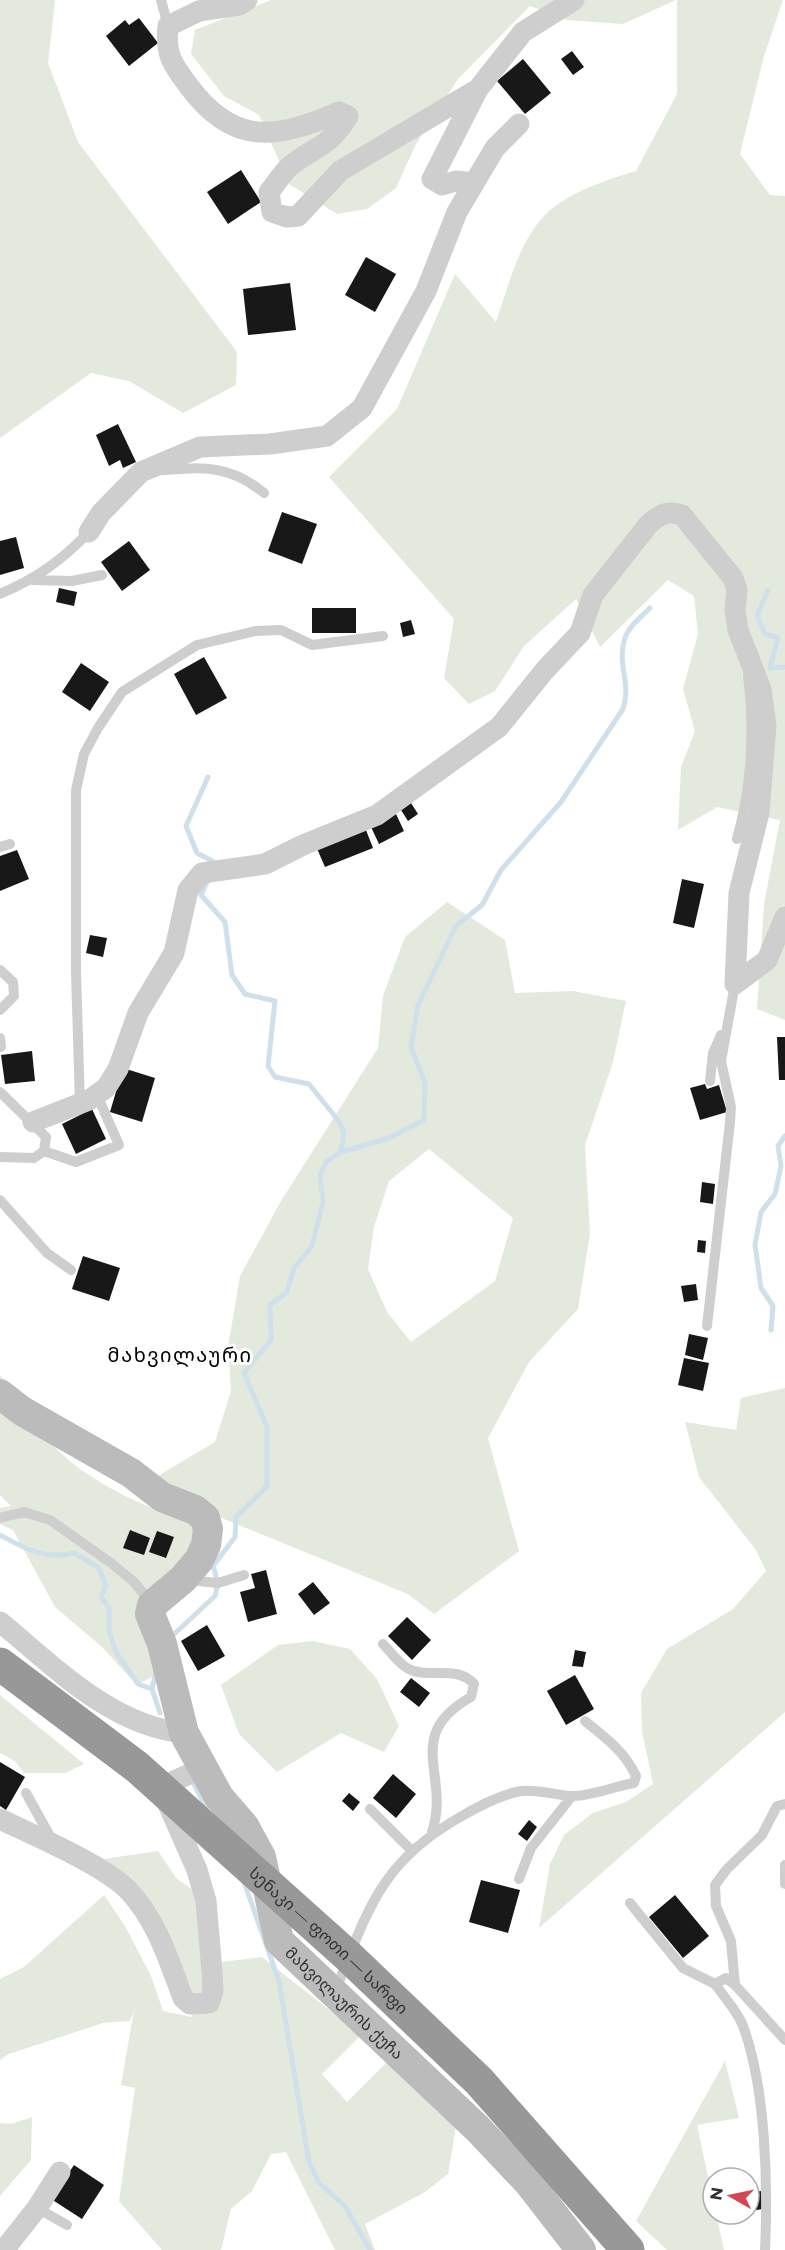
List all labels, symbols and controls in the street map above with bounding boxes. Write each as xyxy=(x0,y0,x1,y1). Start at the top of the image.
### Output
district label: მახვილაური xyxy=(108,1343,252,1368)
street label: სენაკი — ფოთი — სარფი xyxy=(246,1863,412,2018)
street label: მახვილაურის ქუჩა xyxy=(282,1943,408,2063)
north arrow xyxy=(701,2166,761,2226)
text: N xyxy=(706,2186,727,2202)

